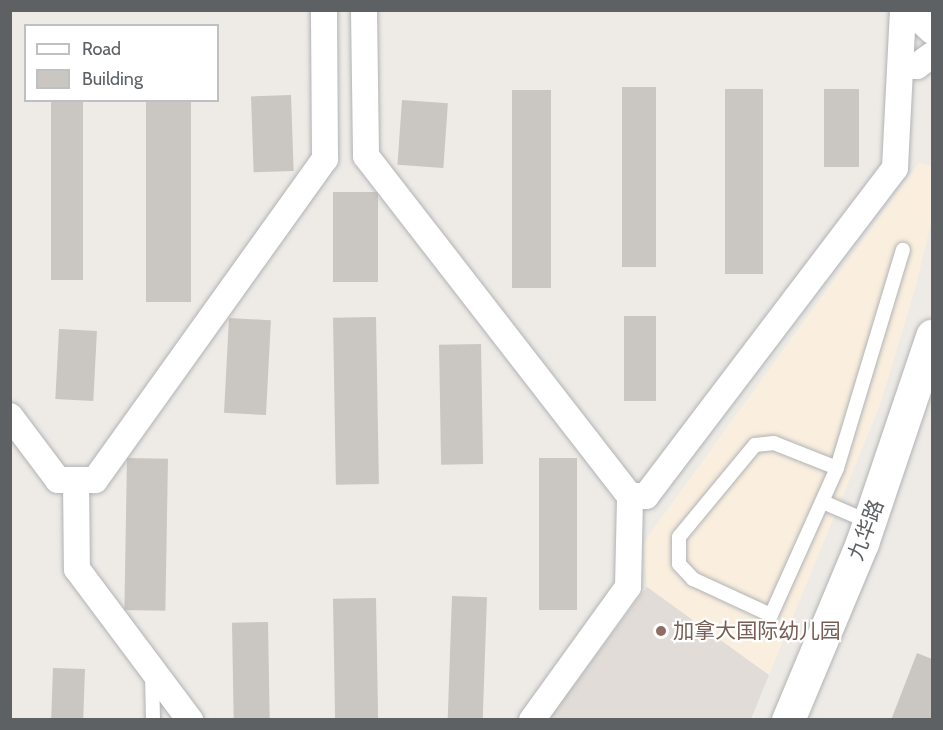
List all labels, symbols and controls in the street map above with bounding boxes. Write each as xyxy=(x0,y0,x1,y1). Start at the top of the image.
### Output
legend xyxy=(24,24,219,102)
text: Road xyxy=(82,38,121,60)
text: Building xyxy=(82,68,143,90)
street label: 九华路 xyxy=(843,496,889,564)
place label: 加拿大国际幼儿园 xyxy=(673,618,841,644)
marker: 加拿大国际幼儿园 xyxy=(654,624,668,638)

